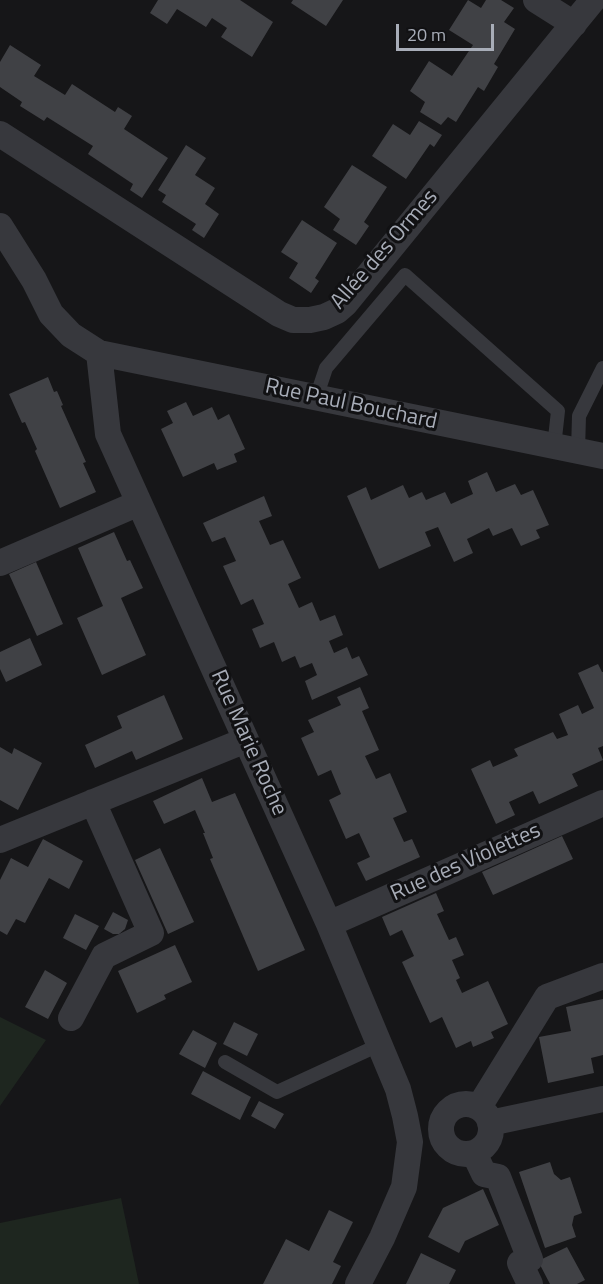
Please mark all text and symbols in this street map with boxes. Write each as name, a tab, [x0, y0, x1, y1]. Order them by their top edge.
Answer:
scale bar	[399, 12, 496, 50]
text: 20 m	[407, 21, 446, 48]
street label: Allée des Ormes	[326, 185, 444, 315]
street label: Rue Paul Bouchard	[263, 374, 439, 436]
street label: Rue Marie Roche	[204, 666, 292, 820]
street label: Rue des Violettes	[387, 818, 545, 908]

